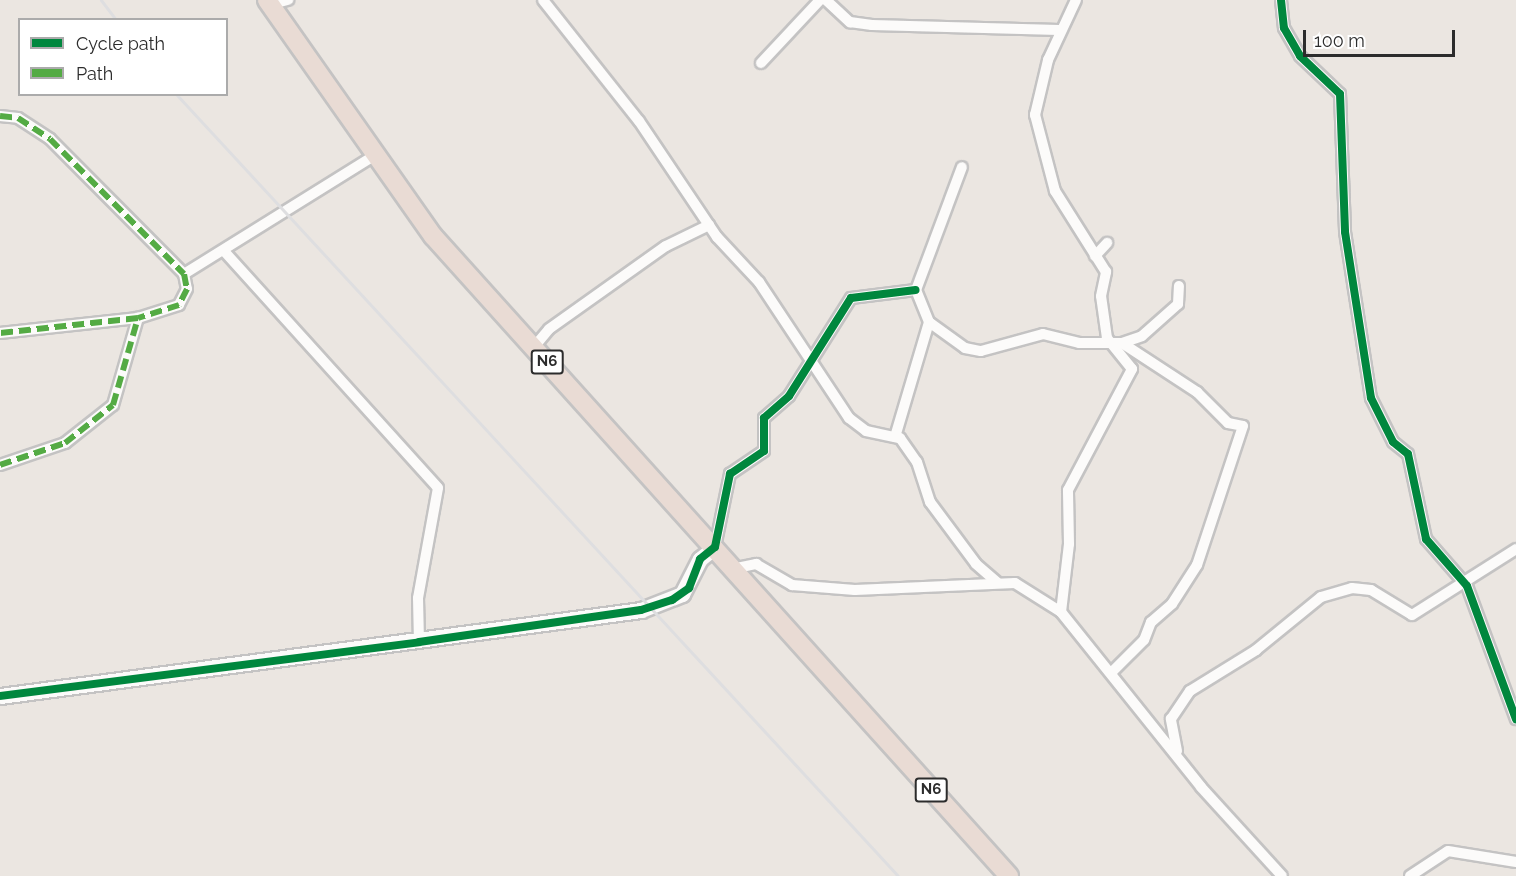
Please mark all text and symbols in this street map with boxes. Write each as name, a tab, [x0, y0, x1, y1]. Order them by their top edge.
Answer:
legend	[18, 18, 228, 96]
scale bar	[1306, 18, 1458, 56]
text: 100 m	[1314, 30, 1365, 51]
text: Cycle path	[76, 33, 165, 54]
text: Path	[76, 63, 113, 84]
road number: N6	[530, 350, 564, 374]
road number: N6	[914, 778, 948, 802]

